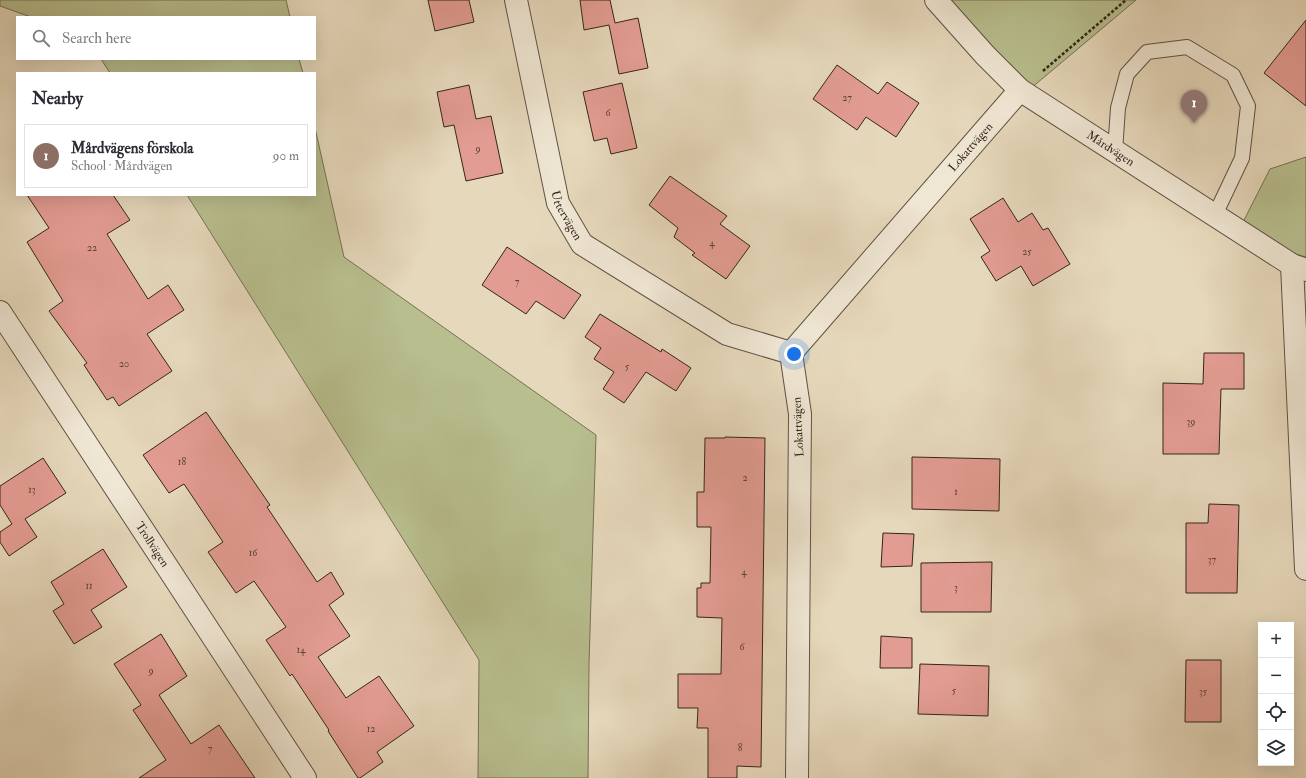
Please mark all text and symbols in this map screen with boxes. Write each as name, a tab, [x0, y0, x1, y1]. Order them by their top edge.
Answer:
search box	[16, 16, 316, 60]
icon: search	[30, 27, 52, 49]
text: Search here	[62, 29, 131, 48]
text: Nearby	[32, 88, 83, 109]
pin: 1	[1181, 90, 1207, 123]
house number: 27	[842, 92, 852, 104]
house number: 6	[605, 107, 611, 119]
street label: Lokattvägen	[945, 120, 996, 175]
street label: Mårdvägen	[1084, 128, 1137, 170]
text: Mårdvägens förskola	[71, 139, 194, 158]
house number: 9	[474, 143, 481, 155]
text: 1	[44, 148, 48, 164]
text: 90 m	[273, 148, 299, 164]
text: School · Mårdvägen	[71, 158, 173, 174]
street label: Uttervägen	[548, 189, 585, 243]
house number: 4	[709, 237, 715, 249]
house number: 22	[87, 242, 97, 254]
house number: 25	[1022, 246, 1032, 258]
house number: 7	[515, 276, 520, 288]
your location	[784, 344, 804, 364]
house number: 20	[119, 358, 129, 370]
house number: 5	[625, 361, 630, 373]
street label: Lokattvägen	[789, 397, 808, 457]
house number: 39	[1187, 416, 1195, 428]
house number: 18	[178, 456, 186, 468]
house number: 2	[742, 472, 748, 484]
house number: 13	[28, 484, 36, 496]
house number: 1	[954, 486, 958, 498]
street label: Trollvägen	[132, 519, 172, 570]
house number: 16	[249, 547, 258, 559]
house number: 37	[1208, 554, 1217, 566]
house number: 4	[741, 566, 747, 578]
house number: 11	[85, 580, 93, 592]
house number: 3	[954, 582, 958, 594]
map controls	[1258, 622, 1294, 766]
button: +	[1258, 622, 1294, 658]
house number: 6	[739, 641, 745, 653]
house number: 14	[297, 644, 306, 656]
button: −	[1258, 658, 1294, 694]
house number: 9	[147, 665, 154, 677]
house number: 5	[952, 685, 957, 697]
house number: 35	[1199, 686, 1208, 698]
button: locate	[1258, 694, 1294, 730]
house number: 12	[367, 723, 375, 735]
button: layers	[1258, 730, 1294, 766]
house number: 8	[738, 742, 743, 754]
house number: 7	[208, 743, 213, 755]

